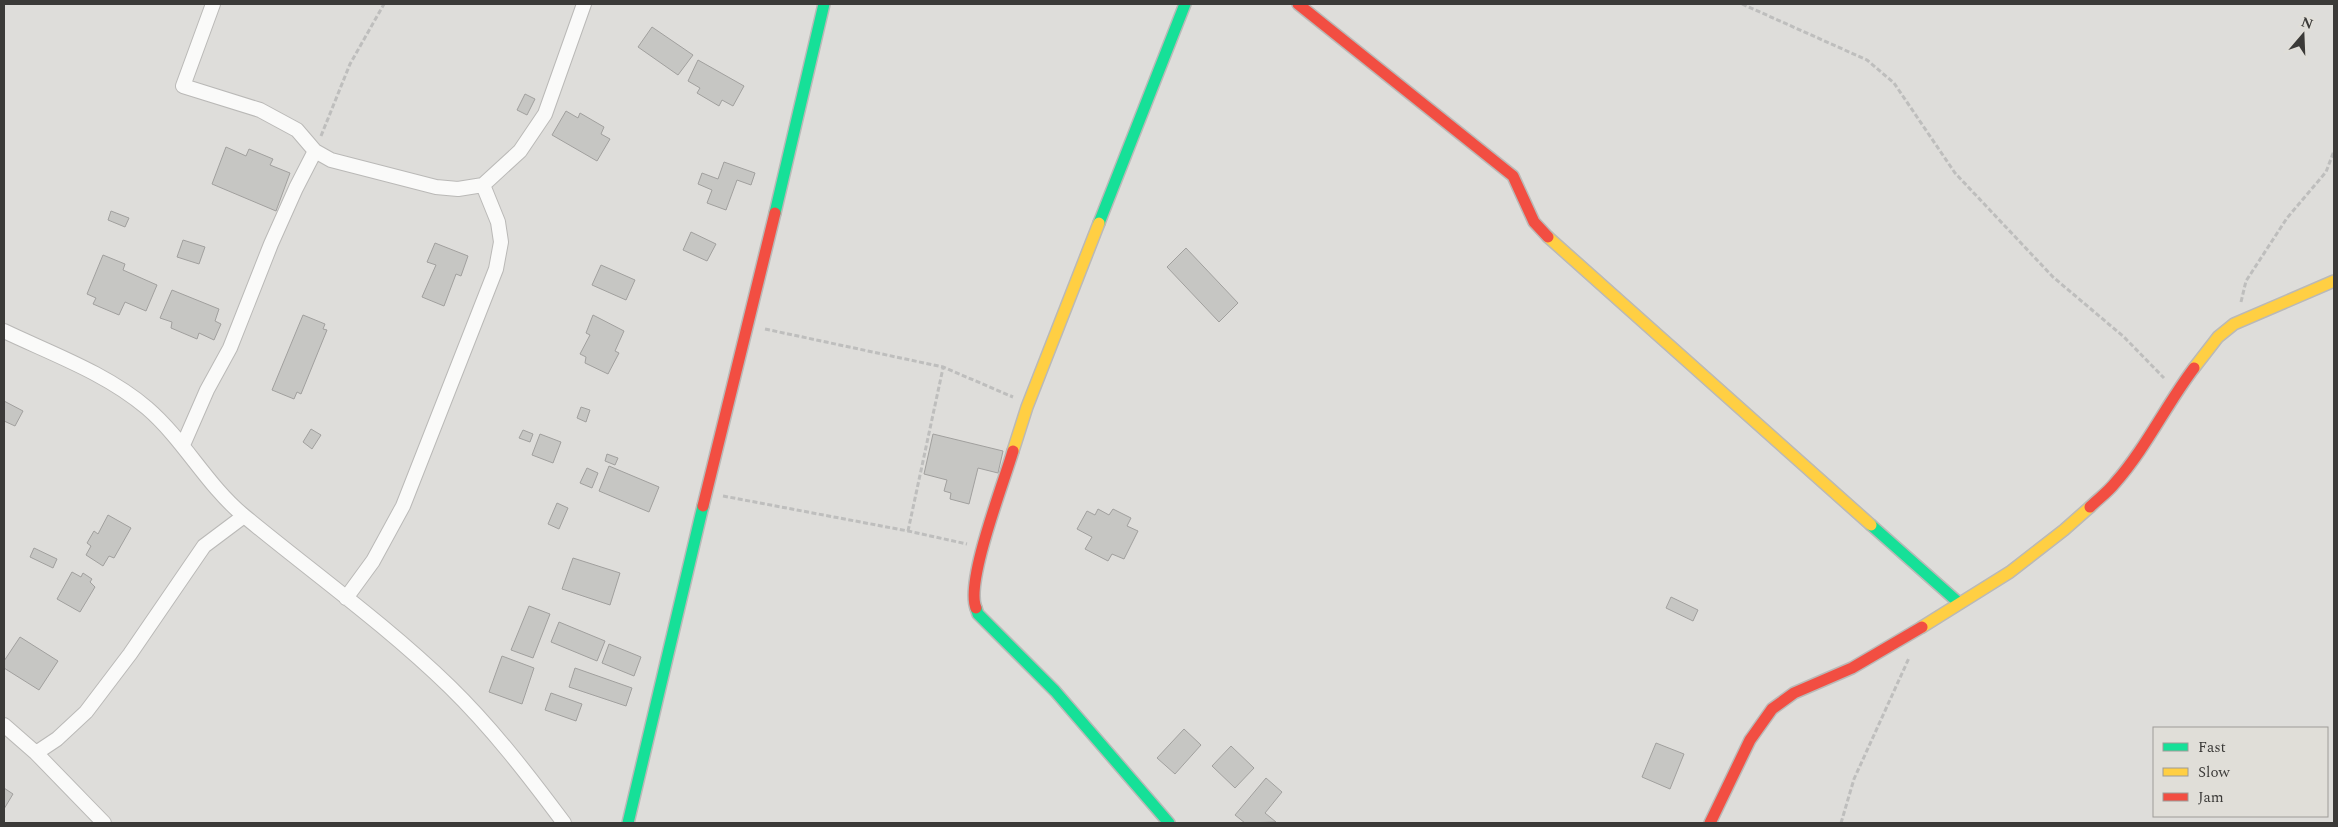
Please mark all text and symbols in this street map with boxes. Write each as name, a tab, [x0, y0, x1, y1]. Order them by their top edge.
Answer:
north arrow	[2278, 10, 2328, 60]
text: N	[2298, 11, 2316, 35]
legend	[2153, 727, 2328, 817]
text: Fast	[2198, 736, 2226, 759]
text: Slow	[2198, 761, 2230, 784]
text: Jam	[2198, 786, 2224, 809]

